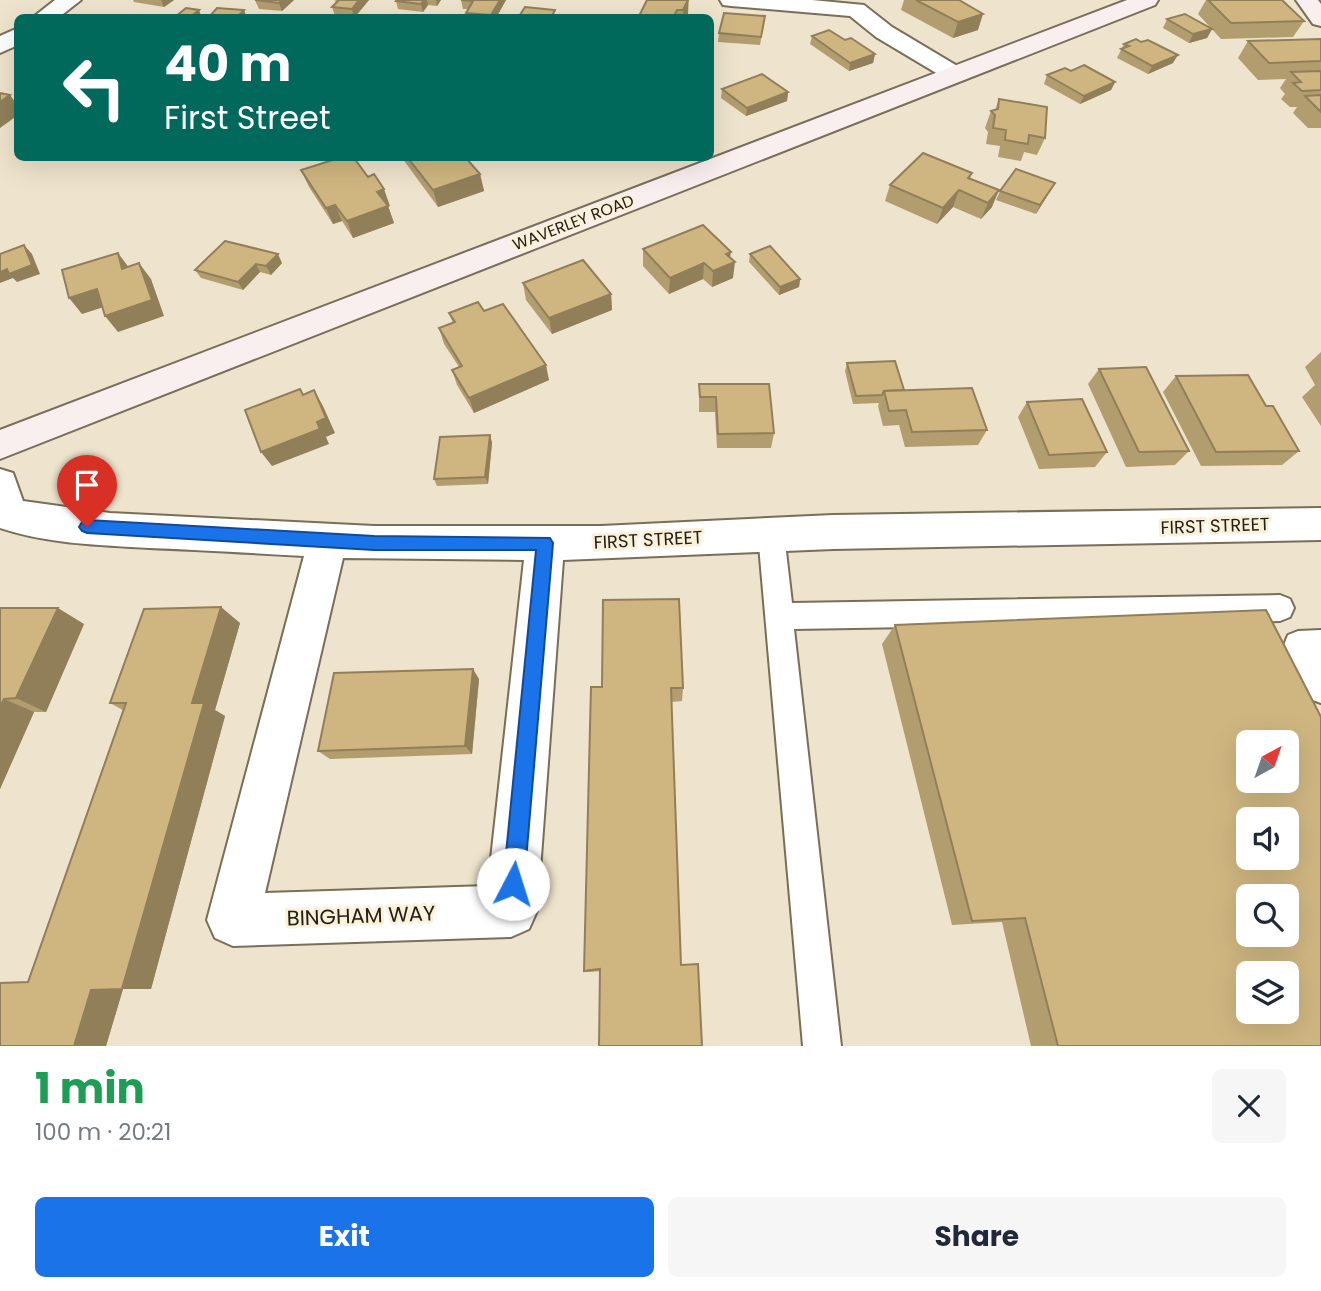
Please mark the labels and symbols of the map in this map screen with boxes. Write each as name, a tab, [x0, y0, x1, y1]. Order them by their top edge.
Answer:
street label: WAVERLEY ROAD	[509, 189, 637, 256]
pin	[57, 455, 117, 527]
street label: FIRST STREET	[1160, 511, 1270, 540]
street label: FIRST STREET	[593, 524, 703, 555]
north arrow	[1236, 730, 1298, 793]
position arrow	[476, 847, 550, 921]
street label: BINGHAM WAY	[286, 898, 436, 933]

